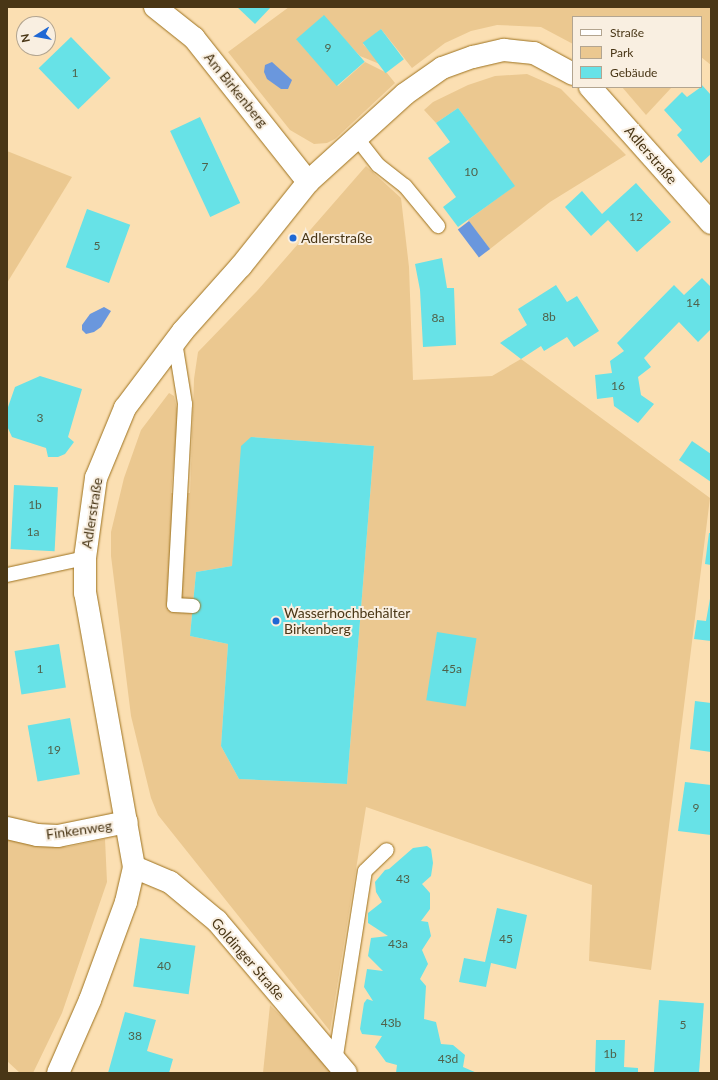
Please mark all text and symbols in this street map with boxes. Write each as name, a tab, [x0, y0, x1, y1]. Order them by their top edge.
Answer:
north arrow	[16, 16, 56, 56]
legend	[572, 16, 702, 88]
text: Straße	[610, 25, 644, 40]
text: N	[18, 33, 32, 44]
house number: 9	[325, 41, 331, 55]
text: Park	[610, 45, 633, 60]
street label: Am Birkenberg	[201, 49, 271, 131]
text: Gebäude	[610, 65, 657, 80]
house number: 1	[72, 66, 78, 80]
street label: Adlerstraße	[621, 123, 681, 187]
house number: 7	[202, 160, 208, 174]
house number: 10	[464, 165, 478, 179]
house number: 12	[629, 210, 643, 224]
place label: Adlerstraße	[301, 230, 372, 246]
marker: Adlerstraße	[288, 233, 298, 243]
house number: 5	[94, 239, 100, 253]
house number: 14	[686, 296, 700, 310]
house number: 8b	[542, 310, 556, 324]
house number: 8a	[432, 311, 444, 325]
house number: 16	[611, 379, 625, 393]
house number: 3	[37, 411, 43, 425]
street label: Adlerstraße	[78, 476, 106, 550]
house number: 1b	[28, 498, 42, 512]
house number: 1a	[27, 525, 39, 539]
place label: Wasserhochbehälter Birkenberg	[284, 605, 410, 638]
marker: Wasserhochbehälter Birkenberg	[271, 616, 281, 626]
house number: 1	[37, 662, 43, 676]
house number: 45a	[442, 662, 462, 676]
house number: 19	[47, 743, 61, 757]
house number: 9	[693, 801, 699, 815]
street label: Finkenweg	[45, 817, 113, 843]
house number: 43	[396, 872, 410, 886]
street label: Goldinger Straße	[208, 914, 288, 1004]
house number: 45	[499, 932, 513, 946]
house number: 43a	[388, 937, 408, 951]
house number: 40	[157, 959, 171, 973]
house number: 43b	[381, 1016, 401, 1030]
house number: 5	[680, 1018, 686, 1032]
house number: 38	[128, 1029, 142, 1043]
house number: 1b	[603, 1047, 617, 1061]
house number: 43d	[438, 1052, 458, 1066]

